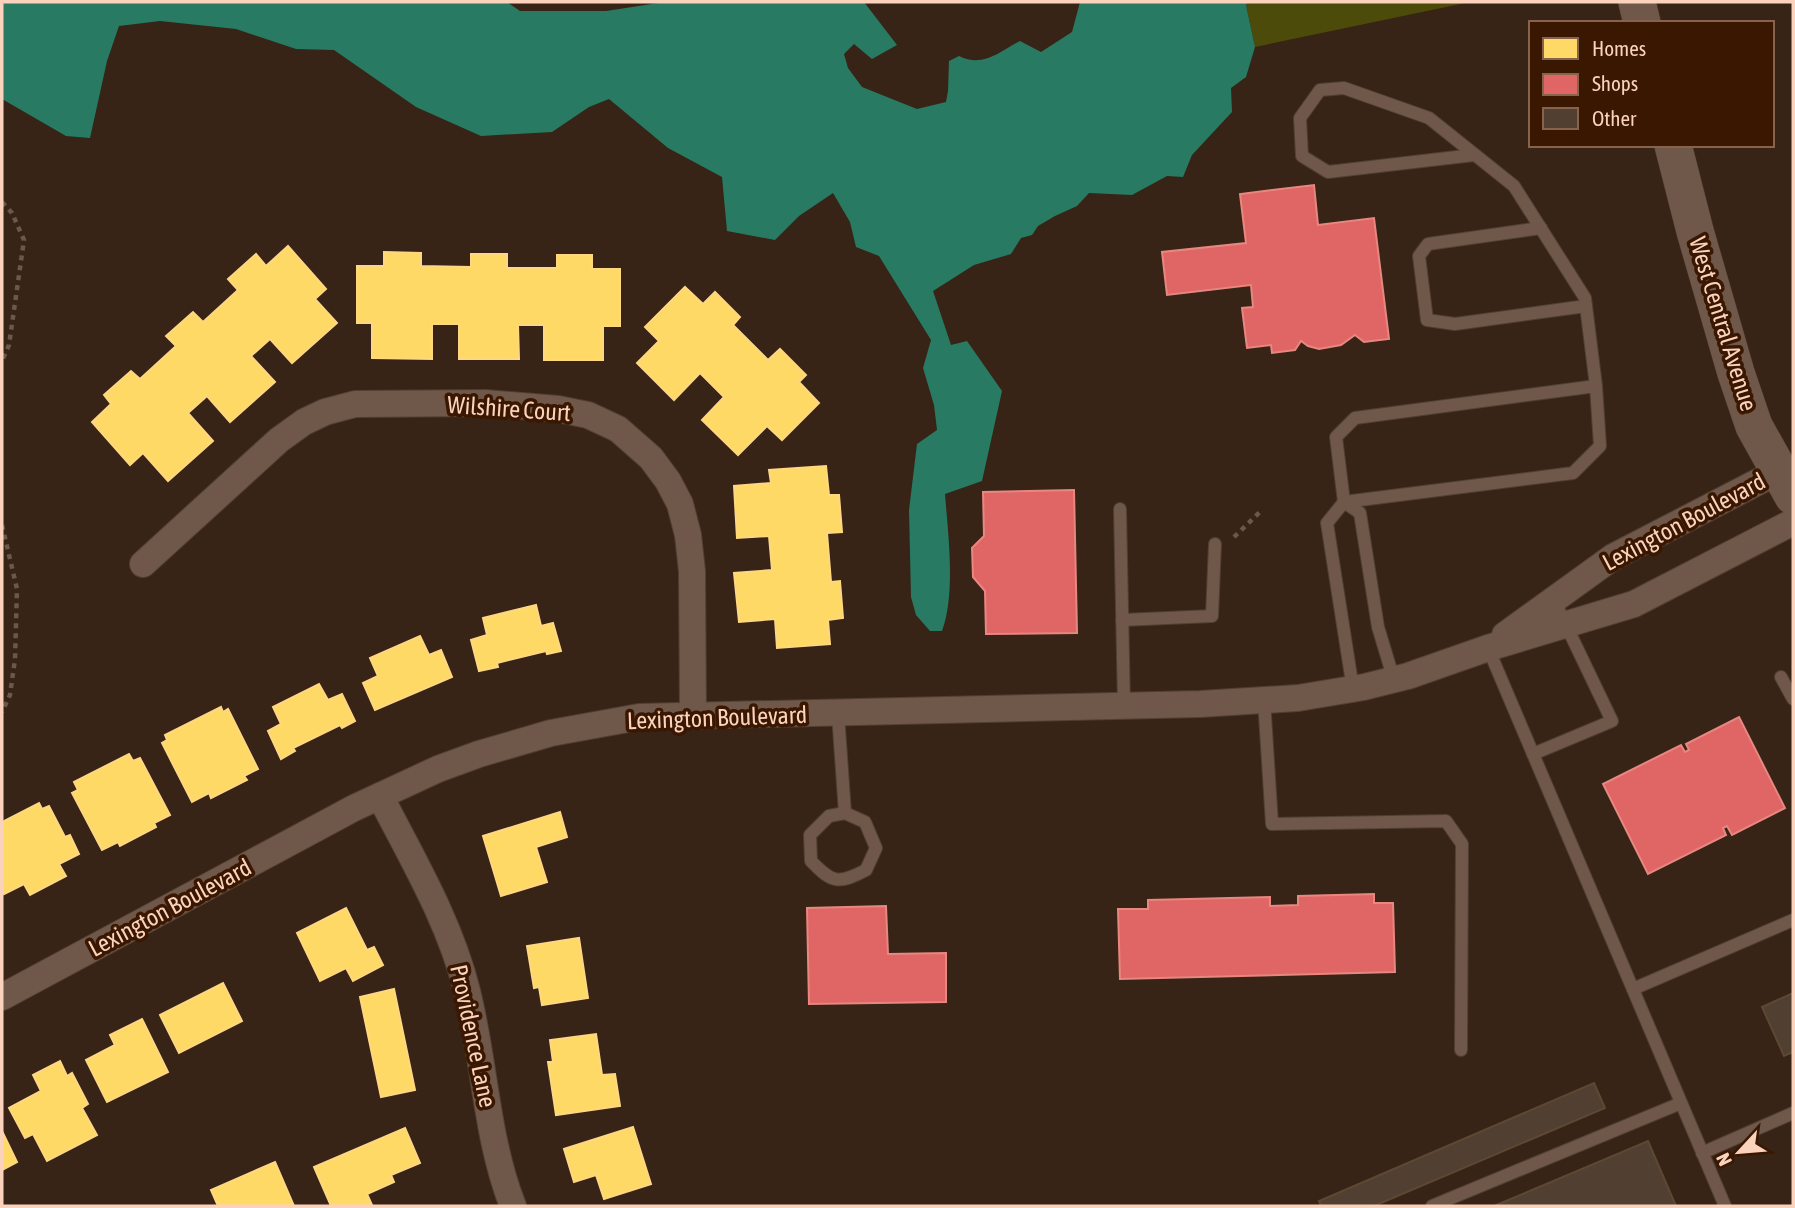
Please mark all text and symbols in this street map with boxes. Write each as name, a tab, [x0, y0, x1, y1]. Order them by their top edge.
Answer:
legend	[1529, 21, 1774, 147]
text: Homes	[1592, 36, 1646, 60]
text: Shops	[1592, 71, 1638, 95]
text: Other	[1592, 106, 1637, 130]
street label: West Central Avenue	[1684, 234, 1763, 414]
street label: Wilshire Court	[446, 391, 572, 426]
street label: Lexington Boulevard	[1598, 467, 1770, 576]
street label: Lexington Boulevard	[626, 701, 808, 734]
street label: Lexington Boulevard	[84, 853, 256, 962]
street label: Providence Lane	[445, 962, 502, 1110]
north arrow	[1704, 1117, 1774, 1187]
text: N	[1711, 1150, 1736, 1169]

